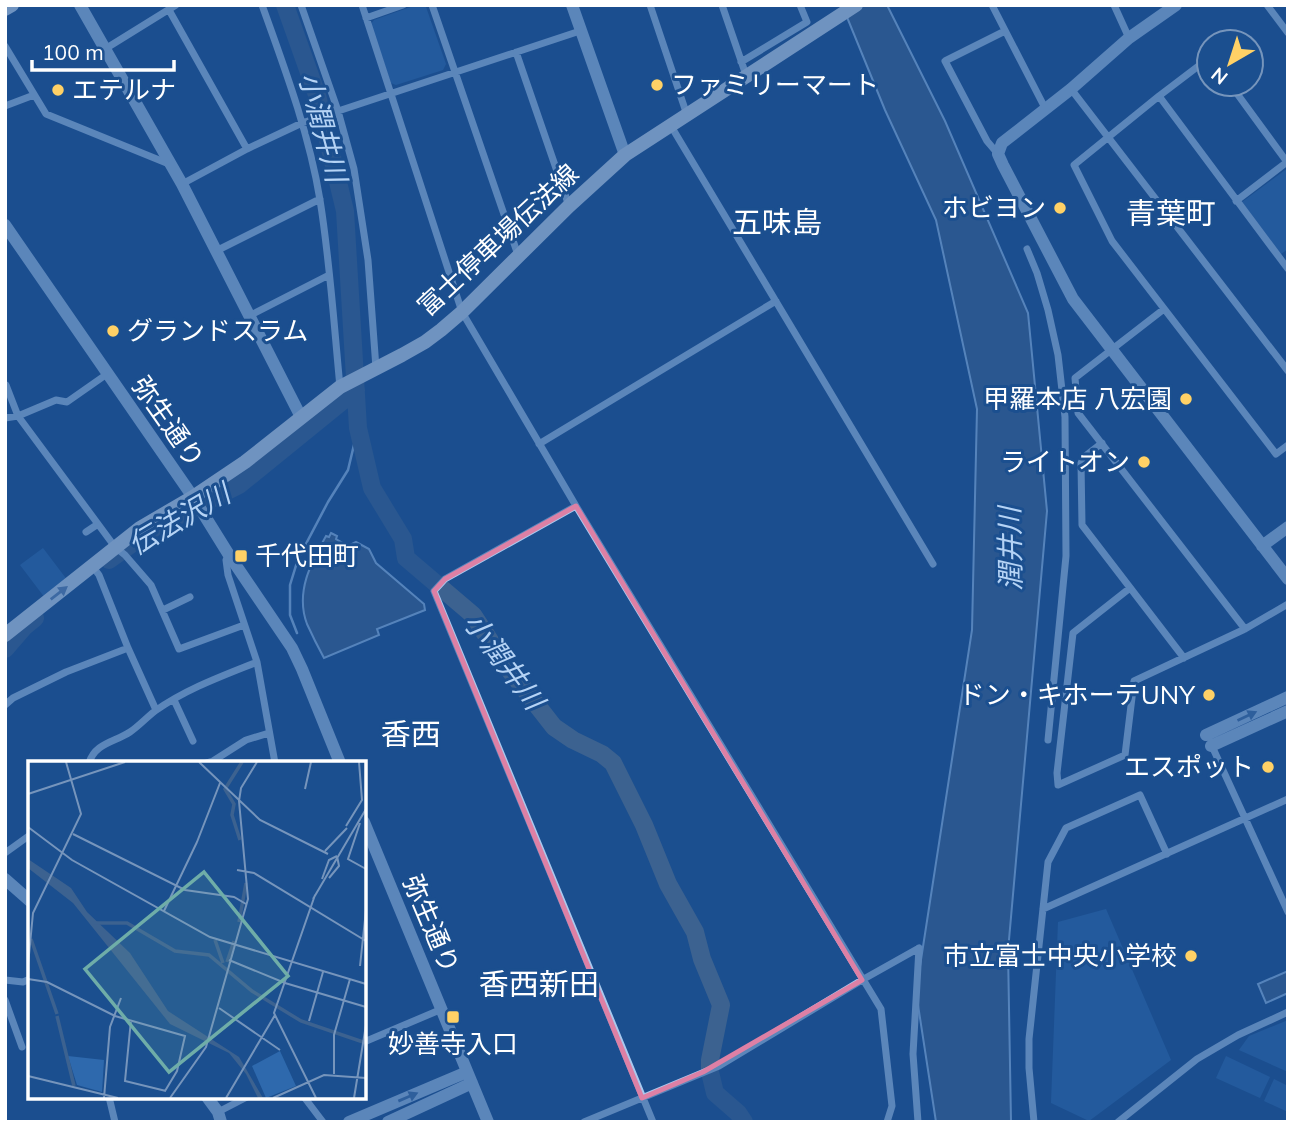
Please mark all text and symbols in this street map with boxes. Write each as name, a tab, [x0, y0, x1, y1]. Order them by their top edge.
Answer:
scale bar	[32, 28, 173, 72]
north arrow	[1195, 28, 1265, 98]
text: 100 m	[42, 39, 104, 65]
text: N	[1206, 62, 1232, 90]
water label: 小潤井川	[292, 68, 356, 188]
place label: ファミリーマート	[671, 68, 879, 101]
place label: エテルナ	[72, 73, 176, 106]
marker: ファミリーマート	[649, 77, 665, 93]
marker: エテルナ	[50, 82, 66, 98]
street label: 富士停車場伝法線	[410, 157, 585, 323]
place label: ホビヨン	[942, 191, 1046, 224]
district label: 青葉町	[1126, 194, 1216, 232]
marker: ホビヨン	[1052, 200, 1068, 216]
district label: 五味島	[732, 203, 822, 241]
place label: グランドスラム	[127, 314, 308, 347]
marker: グランドスラム	[105, 323, 121, 339]
street label: 弥生通り	[125, 370, 212, 474]
place label: 甲羅本店 八宏園	[983, 382, 1172, 415]
marker: 甲羅本店 八宏園	[1178, 391, 1194, 407]
place label: ライトオン	[1000, 445, 1130, 478]
marker: ライトオン	[1136, 454, 1152, 470]
water label: 伝法沢川	[121, 474, 239, 562]
water label: 潤井川	[991, 504, 1028, 591]
place label: 千代田町	[255, 539, 359, 572]
marker: 千代田町	[233, 548, 249, 564]
one-way arrow	[50, 585, 68, 600]
water label: 小潤井川	[457, 605, 554, 718]
place label: ドン・キホーテUNY	[959, 678, 1196, 711]
marker: ドン・キホーテUNY	[1201, 687, 1217, 703]
one-way arrow	[1237, 710, 1257, 722]
district label: 香西	[381, 715, 441, 753]
place label: エスポット	[1124, 750, 1254, 783]
marker: エスポット	[1260, 759, 1276, 775]
inset map	[28, 761, 366, 1099]
street label: 弥生通り	[396, 869, 467, 978]
place label: 市立富士中央小学校	[943, 939, 1177, 972]
marker: 市立富士中央小学校	[1183, 948, 1199, 964]
district label: 香西新田	[479, 965, 599, 1003]
marker: 妙善寺入口	[445, 1009, 461, 1025]
place label: 妙善寺入口	[388, 1027, 518, 1060]
one-way arrow	[398, 1091, 419, 1102]

